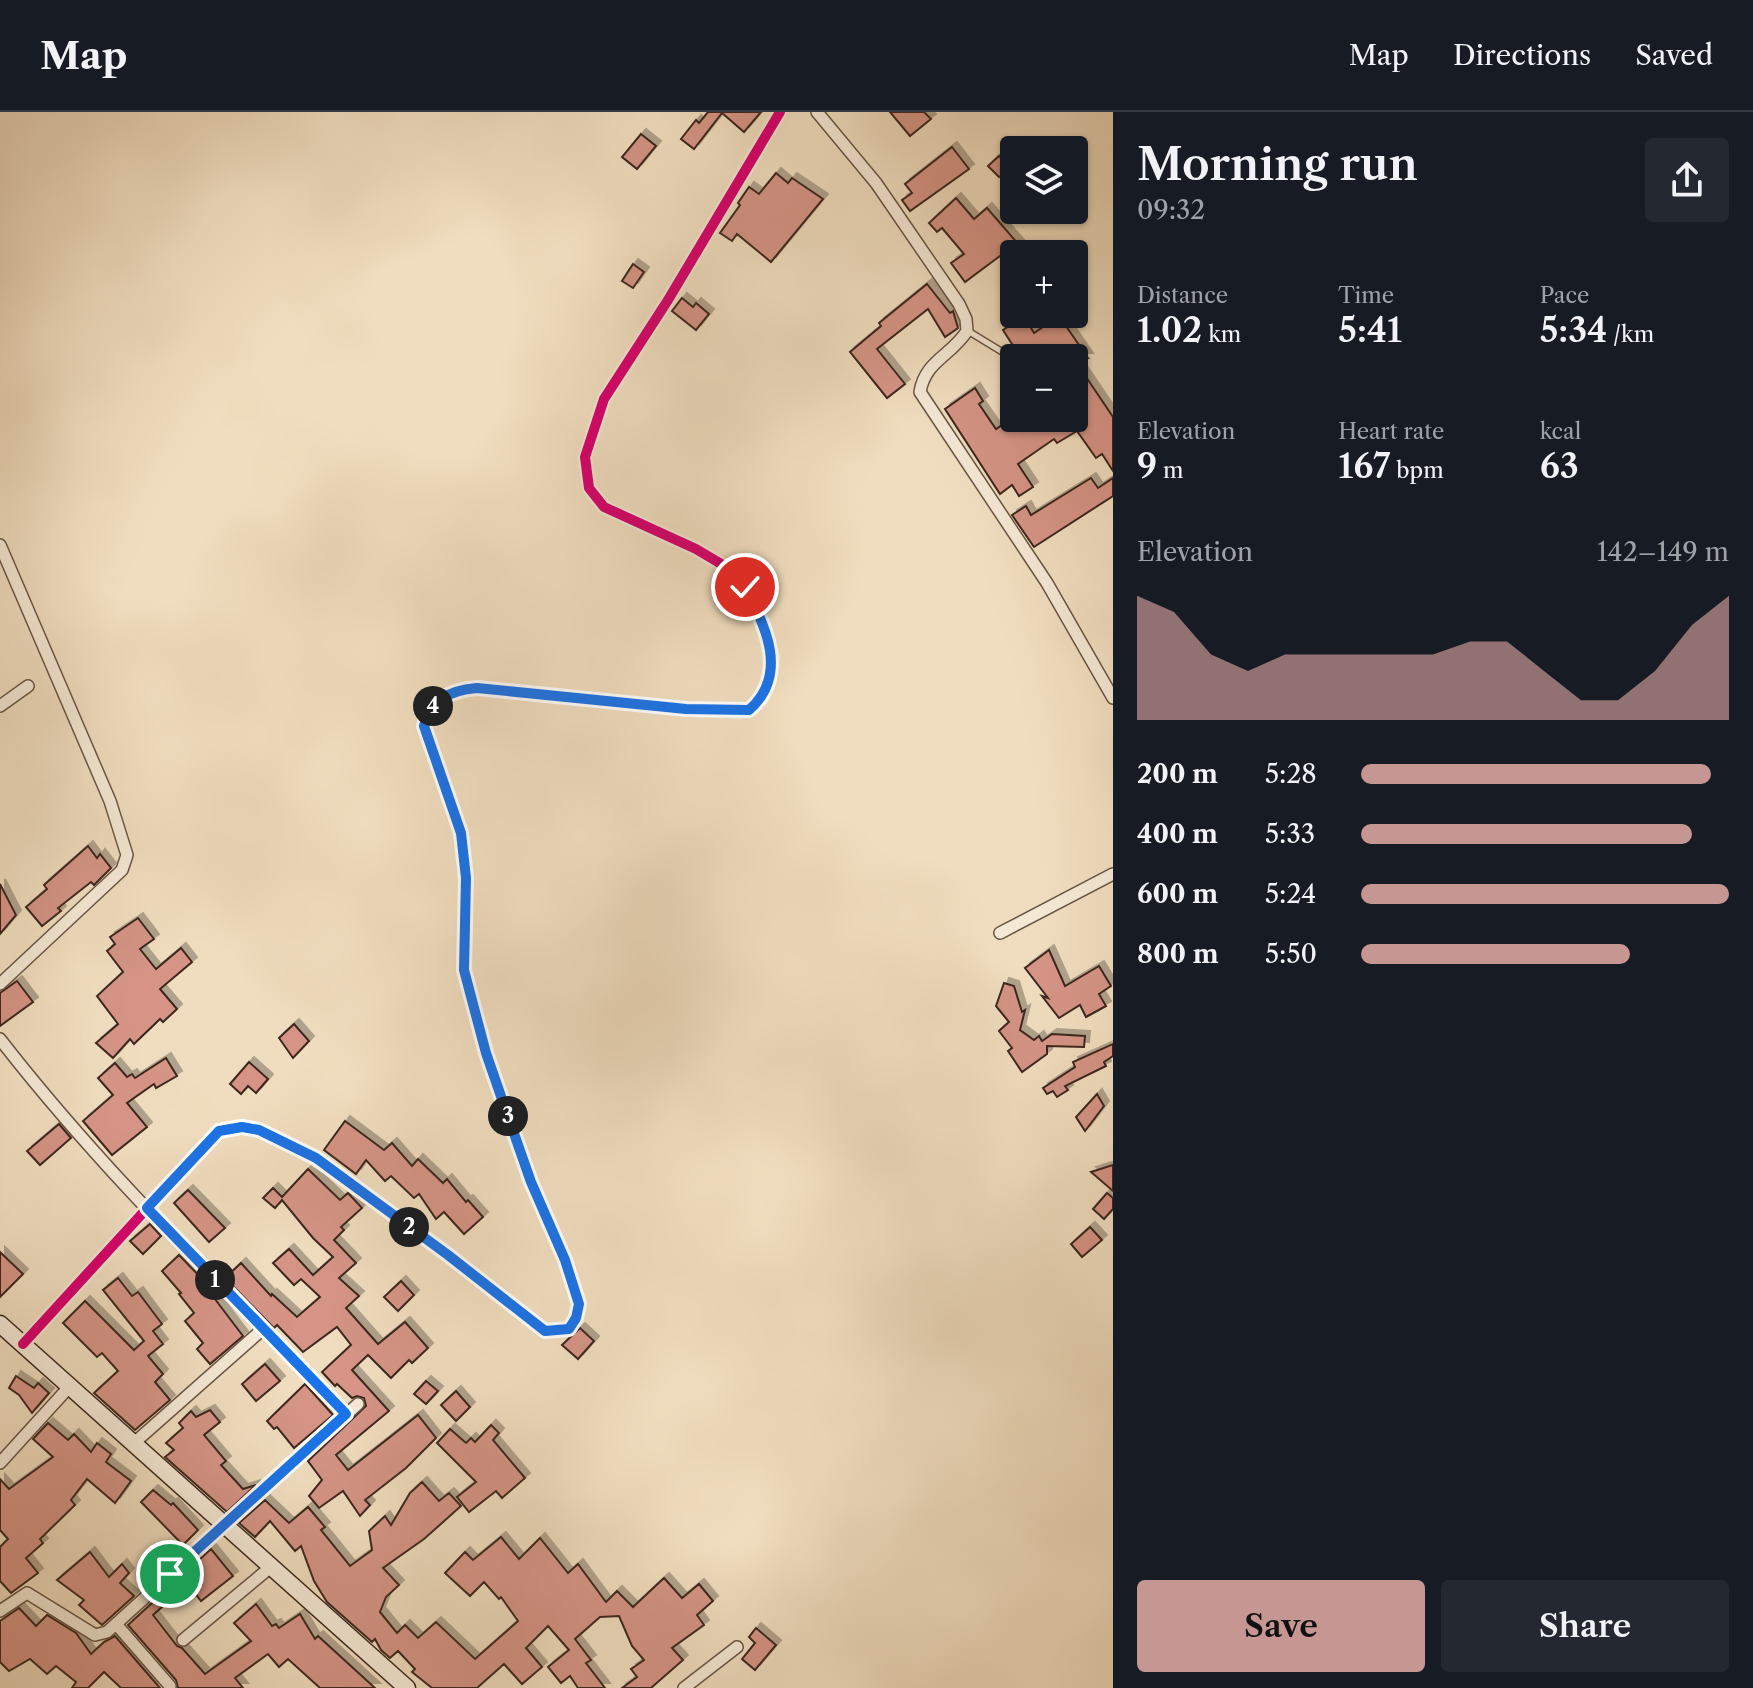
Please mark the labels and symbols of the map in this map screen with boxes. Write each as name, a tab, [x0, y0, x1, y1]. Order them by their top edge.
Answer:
pin	[711, 553, 779, 621]
pin: 4	[413, 686, 453, 726]
pin: 3	[488, 1096, 528, 1136]
pin: 2	[389, 1207, 429, 1247]
pin: 1	[195, 1260, 235, 1300]
pin	[136, 1540, 204, 1608]

